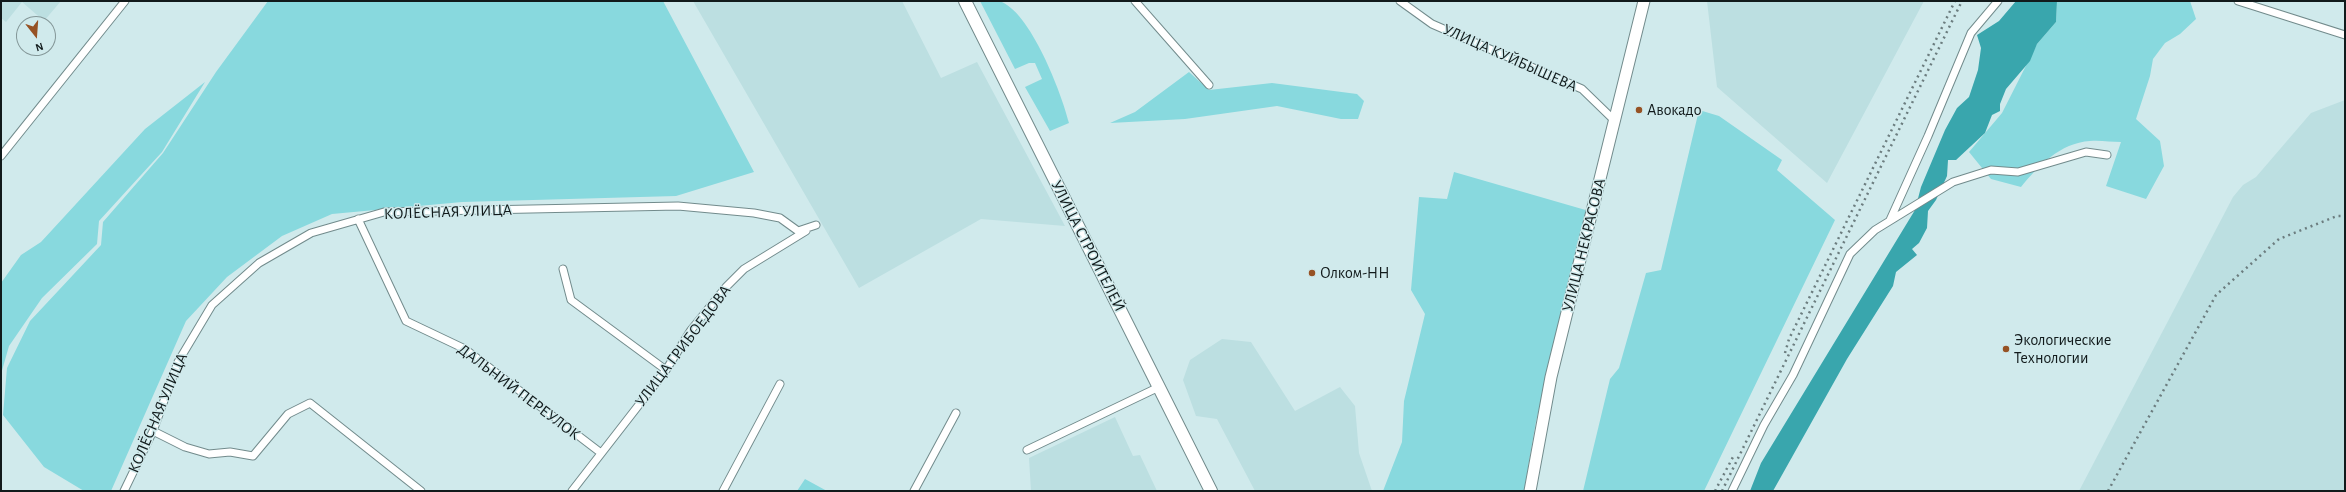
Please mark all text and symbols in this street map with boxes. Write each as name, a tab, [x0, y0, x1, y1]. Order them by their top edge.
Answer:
north arrow	[16, 16, 56, 56]
street label: УЛИЦА КУЙБЫШЕВА	[1440, 20, 1580, 96]
text: N	[34, 41, 45, 53]
place label: Авокадо	[1647, 100, 1701, 120]
marker: Авокадо	[1634, 105, 1644, 115]
street label: УЛИЦА НЕКРАСОВА	[1558, 176, 1610, 314]
street label: УЛИЦА СТРОИТЕЛЕЙ	[1047, 177, 1129, 315]
street label: КОЛЁСНАЯ УЛИЦА	[384, 200, 512, 224]
place label: Олком-НН	[1320, 263, 1390, 283]
marker: Олком-НН	[1307, 268, 1317, 278]
street label: УЛИЦА ГРИБОЕДОВА	[631, 281, 735, 411]
place label: Экологические Технологии	[2014, 330, 2111, 368]
street label: ДАЛЬНИЙ ПЕРЕУЛОК	[454, 340, 584, 444]
marker: Экологические Технологии	[2001, 344, 2011, 354]
street label: КОЛЁСНАЯ УЛИЦА	[124, 350, 192, 476]

